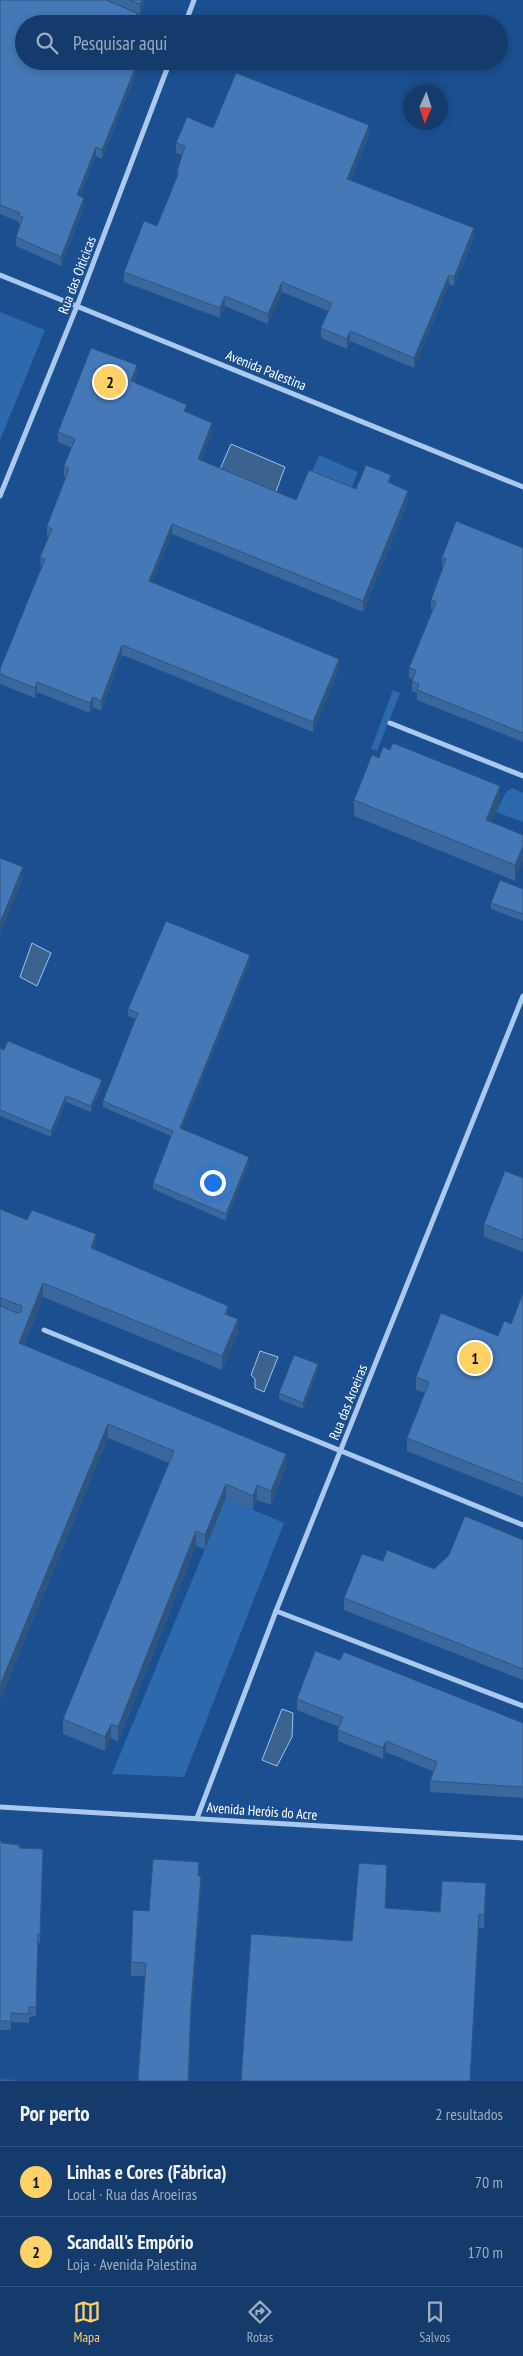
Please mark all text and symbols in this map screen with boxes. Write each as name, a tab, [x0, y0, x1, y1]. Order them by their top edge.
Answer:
search box	[15, 15, 508, 70]
icon: search	[33, 29, 61, 57]
text: Pesquisar aqui	[73, 31, 167, 55]
north arrow	[403, 85, 448, 130]
street label: Rua das Oiticicas	[54, 233, 100, 316]
street label: Avenida Palestina	[223, 346, 309, 394]
pin: 2	[94, 363, 126, 401]
your location	[200, 1170, 226, 1196]
pin: 1	[459, 1339, 491, 1377]
street label: Rua das Aroeiras	[325, 1361, 371, 1442]
street label: Avenida Heróis do Acre	[206, 1798, 318, 1824]
text: Por perto	[20, 2100, 90, 2127]
text: 2 resultados	[435, 2104, 503, 2124]
text: Linhas e Cores (Fábrica)	[67, 2160, 227, 2184]
text: 1	[32, 2172, 40, 2192]
text: 70 m	[475, 2172, 503, 2192]
text: Local · Rua das Aroeiras	[67, 2184, 197, 2204]
text: Scandall's Empório	[67, 2230, 193, 2254]
text: 2	[32, 2242, 40, 2262]
text: 170 m	[468, 2242, 503, 2262]
text: Loja · Avenida Palestina	[67, 2254, 197, 2274]
tab: Mapa	[73, 2298, 101, 2346]
tab: Rotas	[246, 2298, 274, 2346]
tab: Salvos	[419, 2298, 450, 2346]

